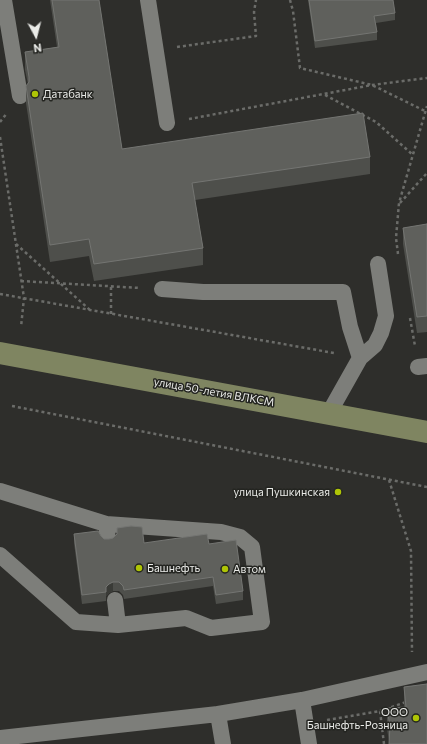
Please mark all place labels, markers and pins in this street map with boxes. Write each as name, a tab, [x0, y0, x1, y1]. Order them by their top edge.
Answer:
place label: Датабанк	[43, 87, 93, 101]
marker: Датабанк	[30, 89, 40, 99]
place label: улица Пушкинская	[233, 485, 330, 499]
marker: улица Пушкинская	[333, 487, 343, 497]
place label: Башнефть	[147, 561, 200, 575]
place label: Автом	[233, 562, 266, 576]
marker: Башнефть	[134, 563, 144, 573]
marker: Автом	[220, 564, 230, 574]
place label: ООО Башнефть-Розница	[307, 705, 408, 731]
marker: ООО Башнефть-Розница	[411, 713, 421, 723]

